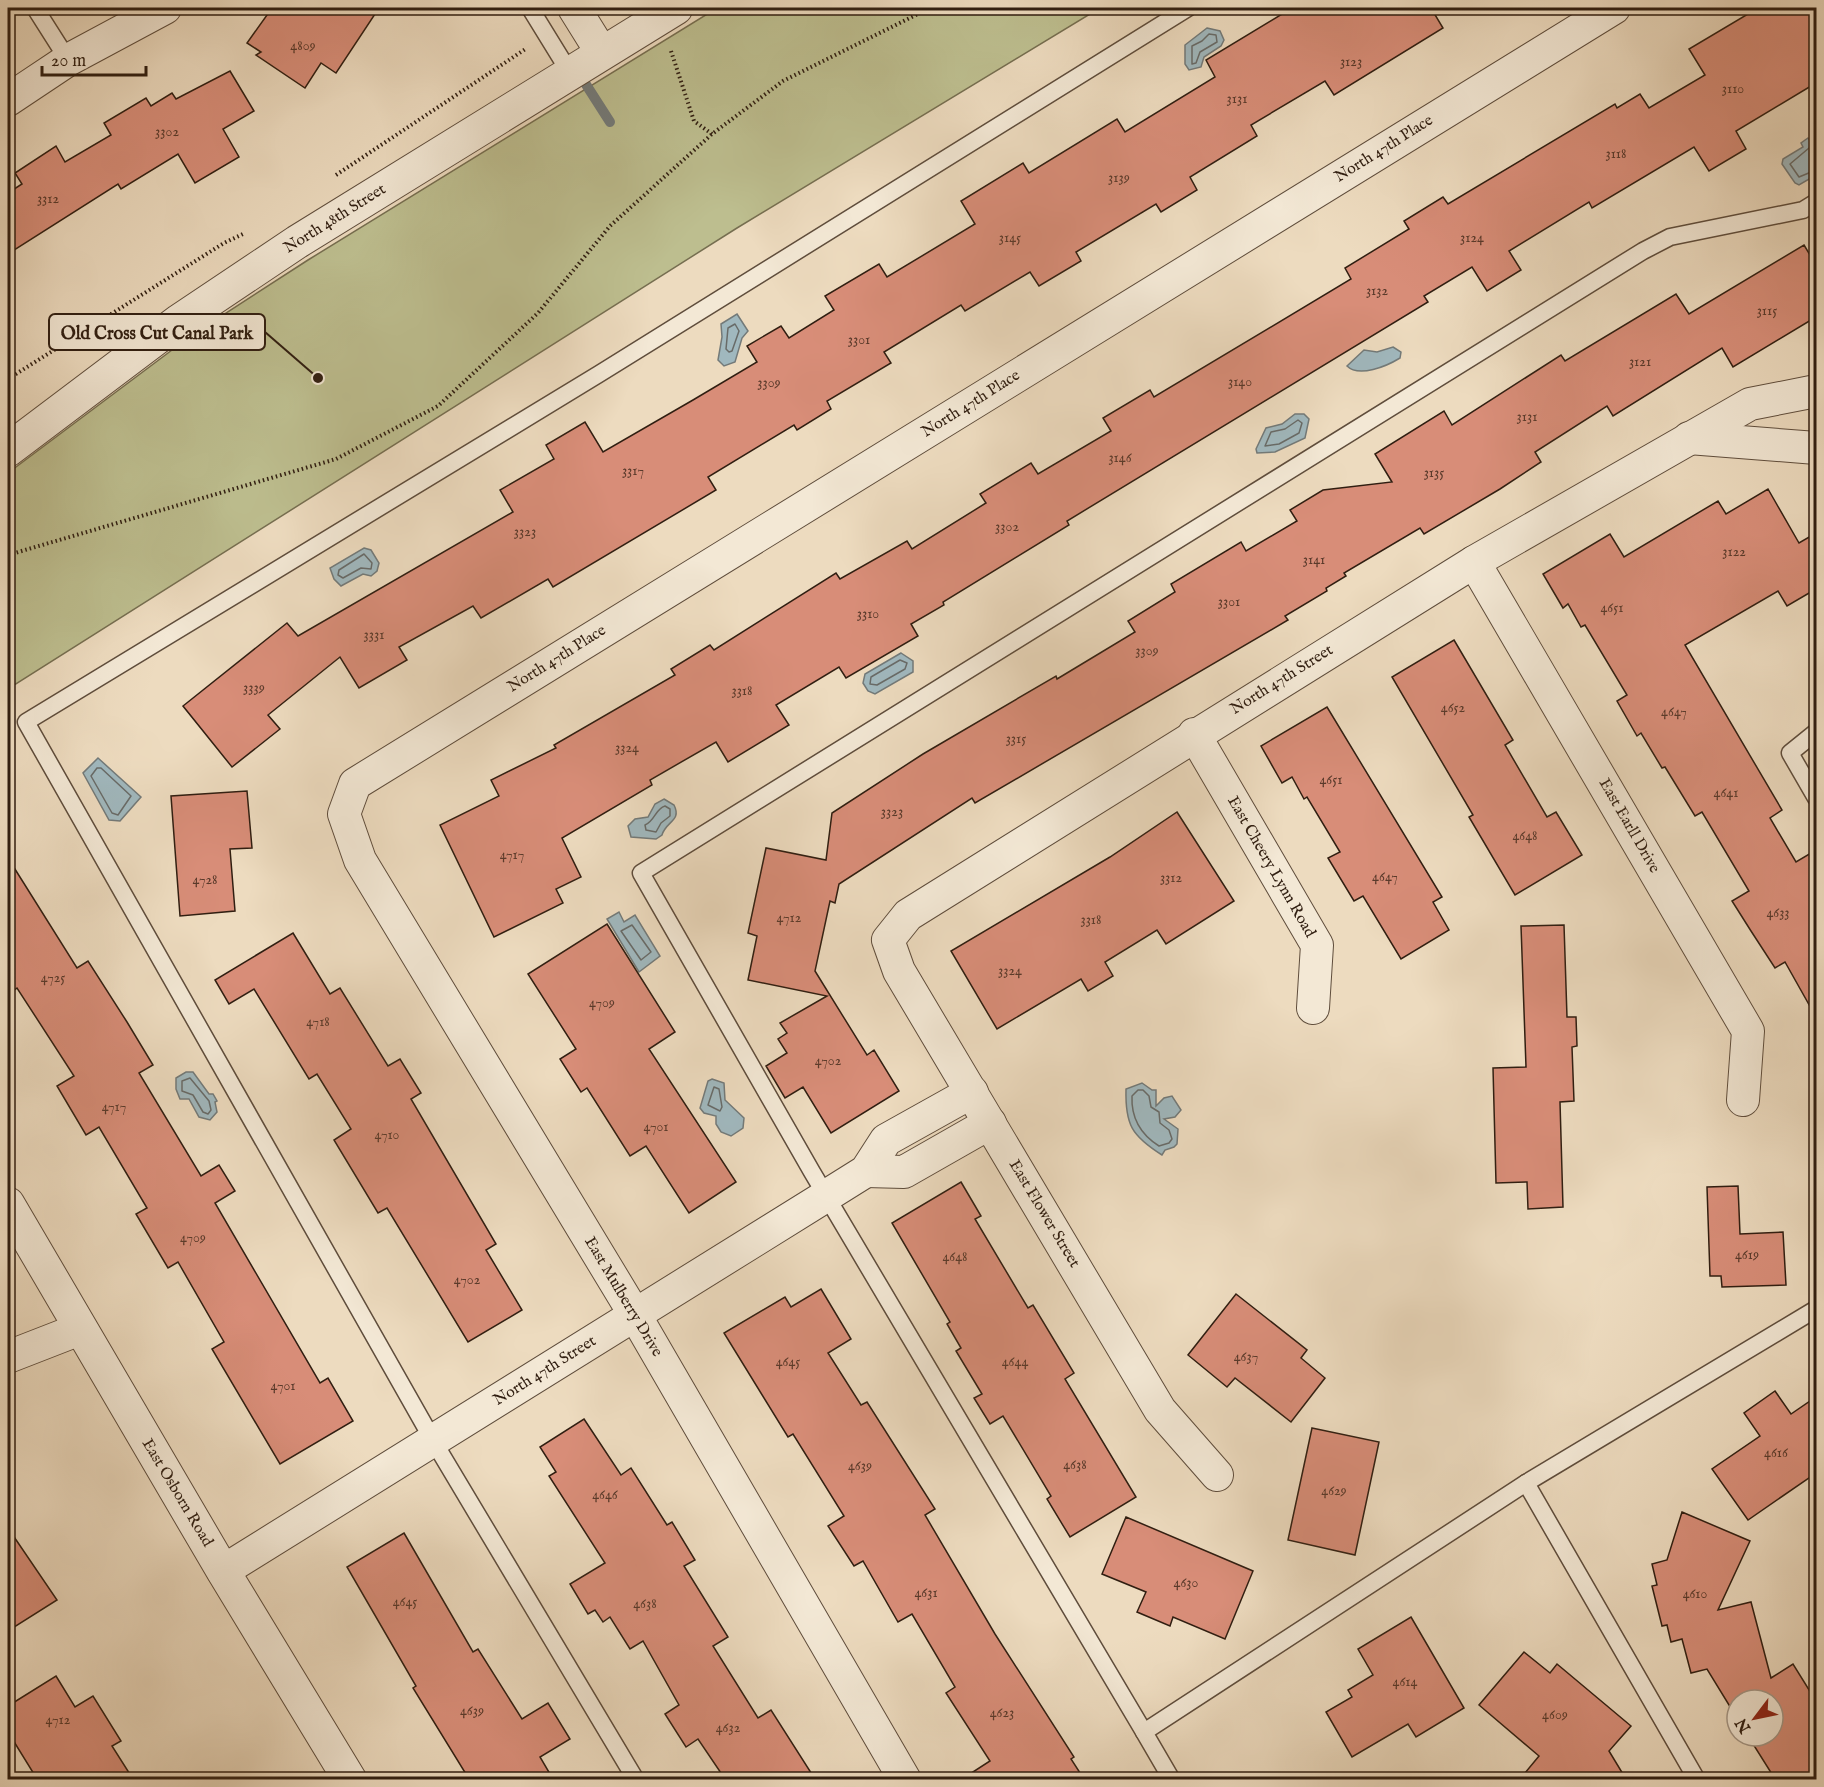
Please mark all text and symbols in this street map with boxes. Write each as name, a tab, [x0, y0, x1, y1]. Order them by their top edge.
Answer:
house number: 4809	[290, 37, 316, 55]
scale bar	[42, 39, 146, 77]
text: 20 m	[51, 50, 86, 73]
house number: 3123	[1340, 53, 1362, 71]
house number: 3110	[1722, 80, 1744, 98]
house number: 3131	[1227, 90, 1247, 108]
street label: North 47th Place	[1331, 111, 1437, 187]
house number: 3302	[155, 123, 179, 141]
house number: 3118	[1605, 145, 1627, 163]
house number: 3139	[1108, 169, 1130, 187]
street label: North 48th Street	[280, 179, 390, 258]
house number: 3312	[37, 190, 60, 208]
house number: 3145	[999, 229, 1021, 247]
house number: 3124	[1460, 229, 1484, 247]
house number: 3132	[1366, 282, 1389, 300]
house number: 3115	[1757, 302, 1777, 320]
callout: Old Cross Cut Canal Park	[49, 314, 265, 350]
text: Old Cross Cut Canal Park	[61, 323, 255, 346]
house number: 3301	[848, 331, 870, 349]
house number: 3121	[1629, 353, 1651, 371]
street label: North 47th Place	[918, 366, 1024, 442]
house number: 3140	[1228, 373, 1252, 391]
house number: 3309	[757, 374, 781, 392]
house number: 3131	[1517, 408, 1537, 426]
house number: 3146	[1108, 449, 1133, 467]
house number: 3317	[622, 462, 644, 480]
house number: 3135	[1424, 464, 1444, 482]
house number: 3302	[995, 518, 1019, 536]
house number: 3323	[514, 523, 536, 541]
house number: 3122	[1722, 543, 1746, 561]
house number: 3141	[1303, 551, 1325, 569]
house number: 3301	[1218, 593, 1240, 611]
house number: 4651	[1600, 599, 1624, 617]
house number: 3310	[857, 605, 879, 623]
street label: North 47th Place	[504, 621, 610, 697]
house number: 3331	[364, 626, 384, 644]
street label: North 47th Street	[1227, 640, 1338, 720]
house number: 3309	[1135, 642, 1159, 660]
house number: 3339	[243, 679, 265, 697]
house number: 3318	[731, 682, 753, 700]
house number: 4652	[1441, 699, 1466, 717]
house number: 4647	[1661, 703, 1687, 721]
house number: 3315	[1006, 730, 1026, 748]
house number: 3324	[615, 739, 639, 757]
house number: 4651	[1319, 771, 1343, 789]
street label: East Earll Drive	[1594, 775, 1664, 877]
house number: 4641	[1714, 784, 1738, 802]
street label: East Cheery Lynn Road	[1222, 793, 1320, 942]
house number: 3323	[881, 803, 903, 821]
house number: 4648	[1512, 827, 1538, 845]
house number: 4717	[500, 846, 524, 864]
house number: 4647	[1372, 868, 1398, 886]
house number: 3312	[1160, 869, 1183, 887]
house number: 4728	[192, 871, 218, 889]
house number: 4633	[1766, 904, 1790, 922]
house number: 4712	[777, 909, 802, 927]
house number: 3318	[1080, 911, 1102, 929]
house number: 3324	[998, 962, 1022, 980]
house number: 4725	[41, 969, 65, 987]
house number: 4709	[589, 994, 615, 1012]
house number: 4718	[306, 1013, 330, 1031]
house number: 4702	[815, 1052, 842, 1070]
house number: 4717	[102, 1098, 126, 1116]
house number: 4701	[644, 1118, 669, 1136]
house number: 4710	[374, 1126, 400, 1144]
street label: East Flower Street	[1004, 1156, 1084, 1272]
house number: 4709	[180, 1229, 206, 1247]
street label: East Mulberry Drive	[579, 1233, 667, 1361]
house number: 4619	[1735, 1246, 1759, 1264]
house number: 4648	[942, 1248, 968, 1266]
house number: 4702	[454, 1271, 481, 1289]
street label: North 47th Street	[490, 1331, 601, 1411]
house number: 4637	[1234, 1348, 1258, 1366]
house number: 4645	[776, 1353, 800, 1371]
house number: 4644	[1002, 1353, 1028, 1371]
house number: 4701	[271, 1377, 296, 1395]
street label: East Osborn Road	[137, 1435, 217, 1551]
house number: 4616	[1764, 1444, 1789, 1462]
house number: 4638	[1063, 1456, 1087, 1474]
house number: 4639	[848, 1457, 872, 1475]
house number: 4629	[1321, 1482, 1347, 1500]
house number: 4646	[592, 1486, 619, 1504]
house number: 4630	[1174, 1574, 1199, 1592]
house number: 4631	[914, 1584, 938, 1602]
house number: 4610	[1683, 1585, 1707, 1603]
house number: 4645	[393, 1593, 417, 1611]
house number: 4638	[633, 1595, 657, 1613]
house number: 4614	[1393, 1673, 1418, 1691]
north arrow	[1725, 1688, 1785, 1748]
house number: 4639	[460, 1702, 484, 1720]
house number: 4623	[990, 1704, 1014, 1722]
house number: 4609	[1542, 1706, 1568, 1724]
house number: 4712	[46, 1711, 71, 1729]
text: N	[1732, 1714, 1757, 1737]
house number: 4632	[716, 1719, 741, 1737]

